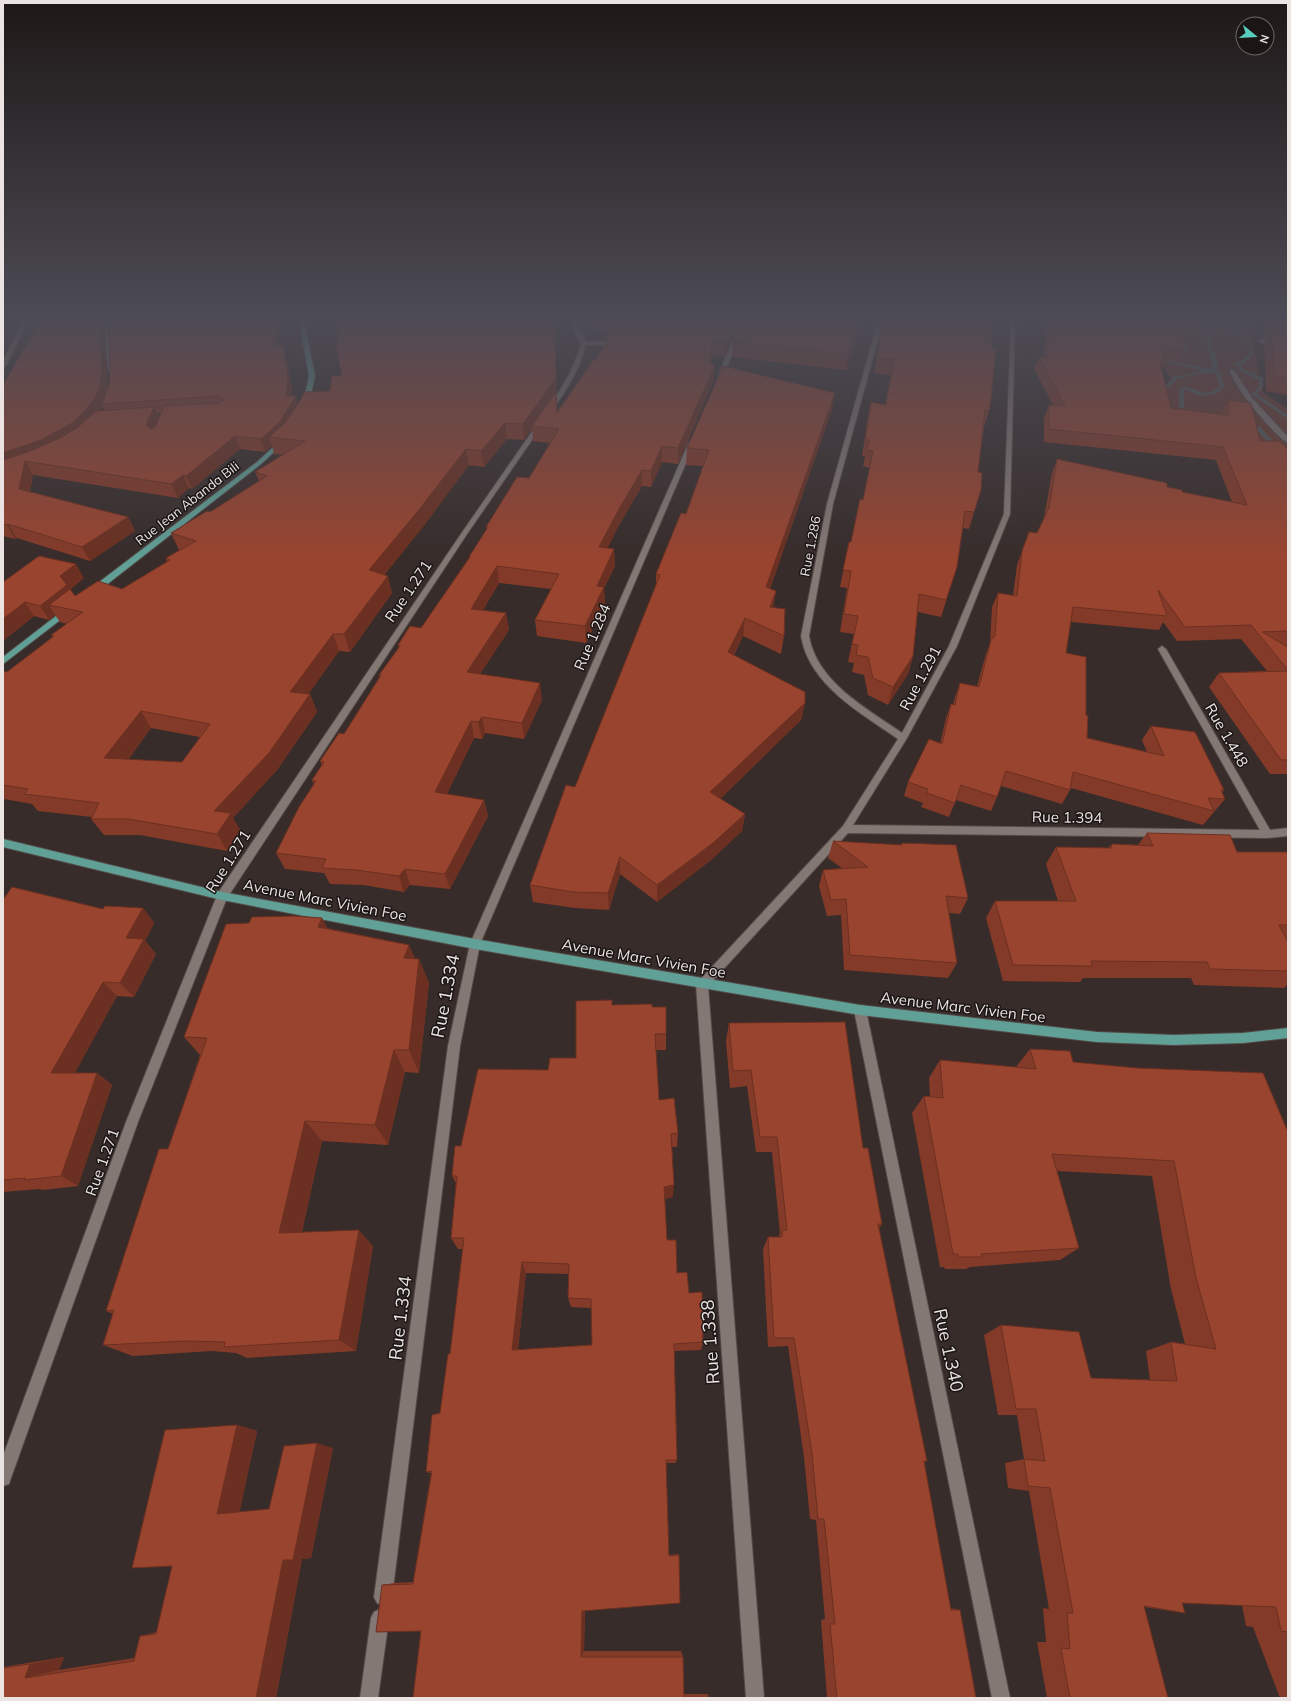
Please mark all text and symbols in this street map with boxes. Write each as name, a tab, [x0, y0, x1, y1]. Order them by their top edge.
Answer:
north arrow	[1235, 16, 1275, 56]
text: N	[1257, 33, 1272, 45]
street label: Rue Jean Abanda Bili	[132, 458, 242, 548]
street label: Rue 1.286	[796, 514, 824, 578]
street label: Rue 1.271	[380, 556, 436, 626]
street label: Rue 1.284	[569, 601, 615, 673]
street label: Rue 1.291	[895, 642, 945, 714]
street label: Rue 1.448	[1201, 700, 1253, 770]
street label: Rue 1.394	[1032, 807, 1102, 827]
street label: Rue 1.271	[201, 826, 255, 896]
street label: Avenue Marc Vivien Foe	[242, 875, 408, 925]
street label: Avenue Marc Vivien Foe	[561, 934, 727, 982]
street label: Rue 1.334	[426, 952, 464, 1040]
street label: Avenue Marc Vivien Foe	[879, 987, 1047, 1027]
street label: Rue 1.271	[81, 1126, 123, 1198]
street label: Rue 1.334	[383, 1274, 417, 1361]
street label: Rue 1.338	[696, 1299, 724, 1385]
street label: Rue 1.340	[929, 1306, 969, 1394]

